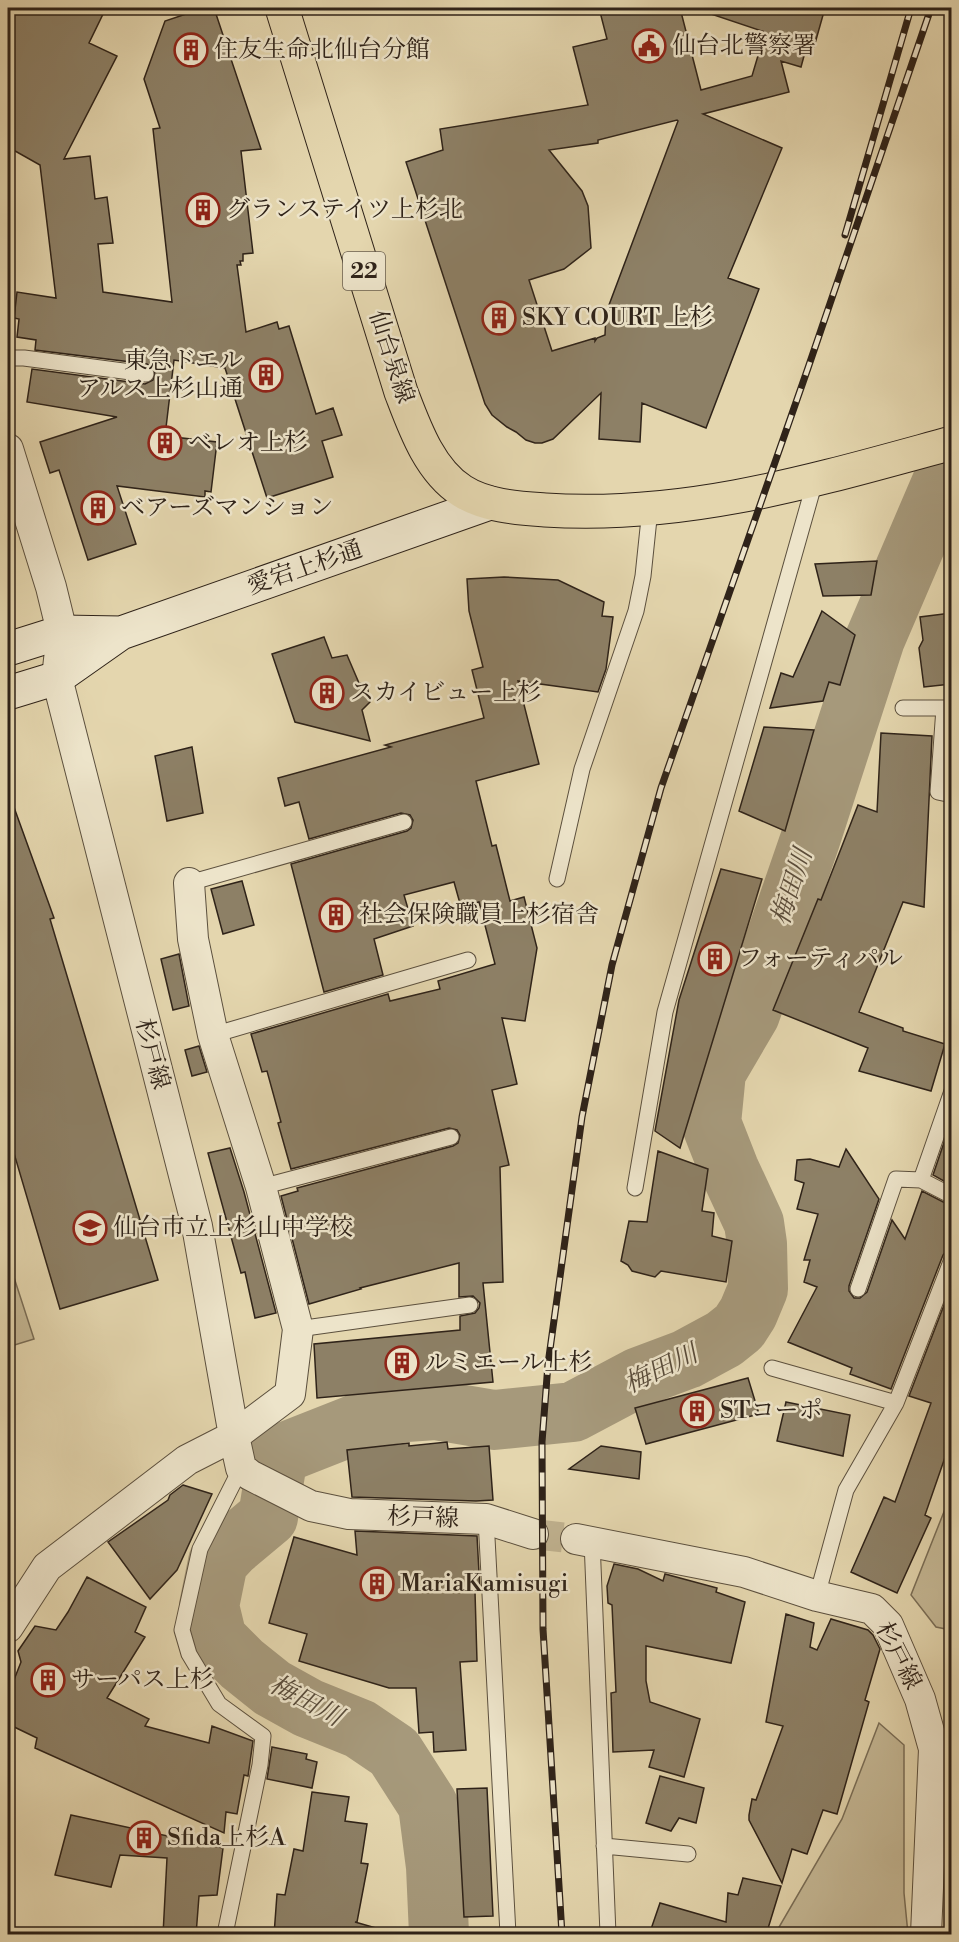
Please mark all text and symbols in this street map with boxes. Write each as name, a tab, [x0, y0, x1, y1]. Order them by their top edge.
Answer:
public building icon: 仙台北警察署	[631, 28, 667, 64]
place label: 仙台北警察署	[672, 31, 816, 61]
building icon: 住友生命北仙台分館	[173, 32, 209, 68]
place label: 住友生命北仙台分館	[214, 35, 430, 65]
building icon: グランステイツ上杉北	[185, 192, 221, 228]
place label: グランステイツ上杉北	[226, 195, 463, 225]
road number: 22	[343, 252, 385, 290]
building icon: SKY COURT 上杉	[481, 300, 517, 336]
place label: SKY COURT 上杉	[522, 303, 713, 333]
street label: 仙台泉線	[362, 307, 420, 407]
place label: 東急ドエル アルス上杉山通	[77, 346, 243, 404]
building icon: 東急ドエル アルス上杉山通	[248, 357, 284, 393]
building icon: ベレオ上杉	[147, 425, 183, 461]
place label: ベレオ上杉	[188, 428, 308, 458]
building icon: ベアーズマンション	[80, 490, 116, 526]
place label: ベアーズマンション	[121, 493, 334, 523]
street label: 愛宕上杉通	[243, 534, 367, 602]
building icon: スカイビュー上杉	[309, 675, 345, 711]
place label: スカイビュー上杉	[350, 678, 541, 708]
water label: 梅田川	[765, 842, 820, 929]
building icon: 社会保険職員上杉宿舎	[318, 897, 354, 933]
place label: 社会保険職員上杉宿舎	[359, 900, 599, 930]
building icon: フォーティパル	[697, 941, 733, 977]
place label: フォーティパル	[738, 944, 903, 974]
street label: 杉戸線	[128, 1015, 176, 1093]
school or university icon: 仙台市立上杉山中学校	[72, 1210, 108, 1246]
place label: 仙台市立上杉山中学校	[113, 1213, 353, 1243]
water label: 梅田川	[619, 1336, 706, 1400]
building icon: ルミエール上杉	[384, 1345, 420, 1381]
place label: ルミエール上杉	[425, 1348, 593, 1378]
building icon: STコーポ	[679, 1393, 715, 1429]
place label: STコーポ	[720, 1396, 822, 1426]
street label: 杉戸線	[386, 1502, 460, 1534]
building icon: MariaKamisugi	[359, 1566, 395, 1602]
place label: MariaKamisugi	[400, 1569, 568, 1599]
street label: 杉戸線	[868, 1617, 928, 1695]
building icon: サーパス上杉	[30, 1662, 66, 1698]
place label: サーパス上杉	[71, 1665, 214, 1695]
water label: 梅田川	[264, 1669, 351, 1735]
building icon: Sfida上杉A	[126, 1820, 162, 1856]
place label: Sfida上杉A	[167, 1823, 286, 1853]

